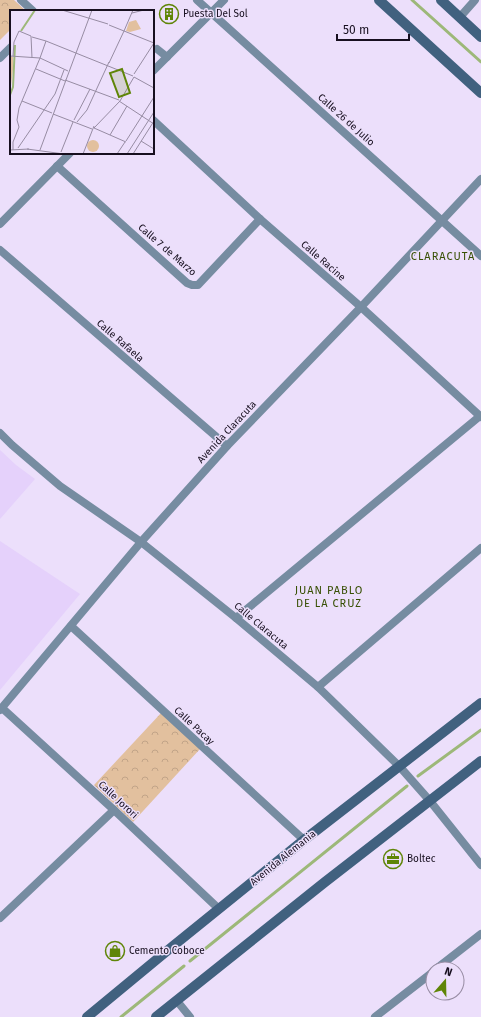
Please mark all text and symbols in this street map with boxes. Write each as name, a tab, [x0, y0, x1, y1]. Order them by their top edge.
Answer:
building icon: Puesta Del Sol	[158, 3, 180, 25]
place label: Puesta Del Sol	[183, 8, 248, 20]
inset map	[10, 10, 154, 154]
scale bar	[337, 16, 409, 42]
text: 50 m	[343, 23, 369, 37]
street label: Calle 26 de Julio	[315, 91, 377, 149]
street label: Calle 7 de Marzo	[135, 222, 199, 279]
street label: Calle Racine	[298, 238, 348, 284]
district label: CLARACUTA	[411, 250, 475, 263]
street label: Calle Rafaela	[94, 317, 146, 365]
street label: Avenida Claracuta	[195, 398, 259, 466]
district label: JUAN PABLO DE LA CRUZ	[295, 584, 363, 610]
street label: Calle Claracuta	[231, 600, 291, 652]
street label: Calle Pacay	[171, 704, 217, 748]
street label: Calle Jorori	[96, 779, 140, 821]
street label: Avenida Alemania	[248, 828, 318, 888]
office icon: Boltec	[382, 848, 404, 870]
place label: Boltec	[407, 853, 436, 865]
shop icon: Cemento Coboce	[104, 940, 126, 962]
place label: Cemento Coboce	[129, 945, 205, 957]
north arrow	[425, 961, 465, 1001]
text: N	[443, 965, 454, 979]

